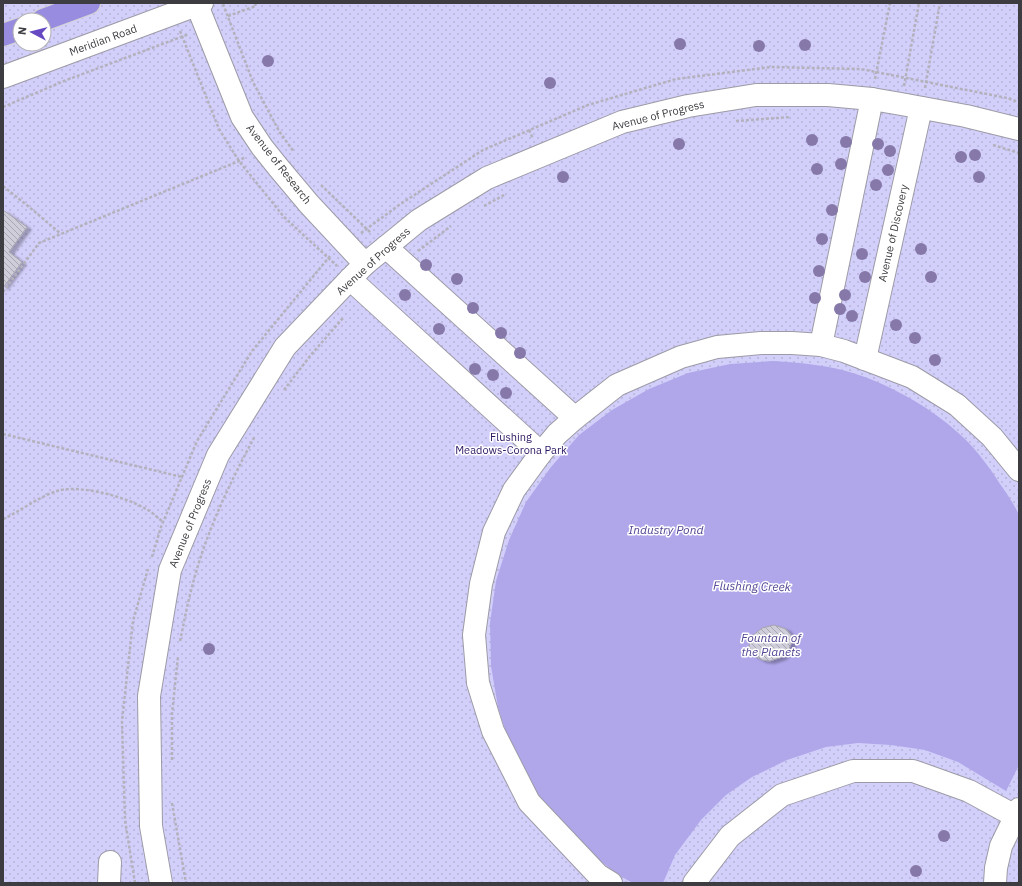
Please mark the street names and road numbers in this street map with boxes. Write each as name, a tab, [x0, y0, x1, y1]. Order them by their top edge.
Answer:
street label: Meridian Road	[67, 21, 139, 59]
street label: Avenue of Progress	[610, 97, 706, 133]
street label: Avenue of Research	[243, 121, 315, 207]
street label: Avenue of Discovery	[875, 182, 911, 283]
street label: Avenue of Progress	[333, 224, 413, 298]
street label: Avenue of Progress	[166, 476, 214, 570]

